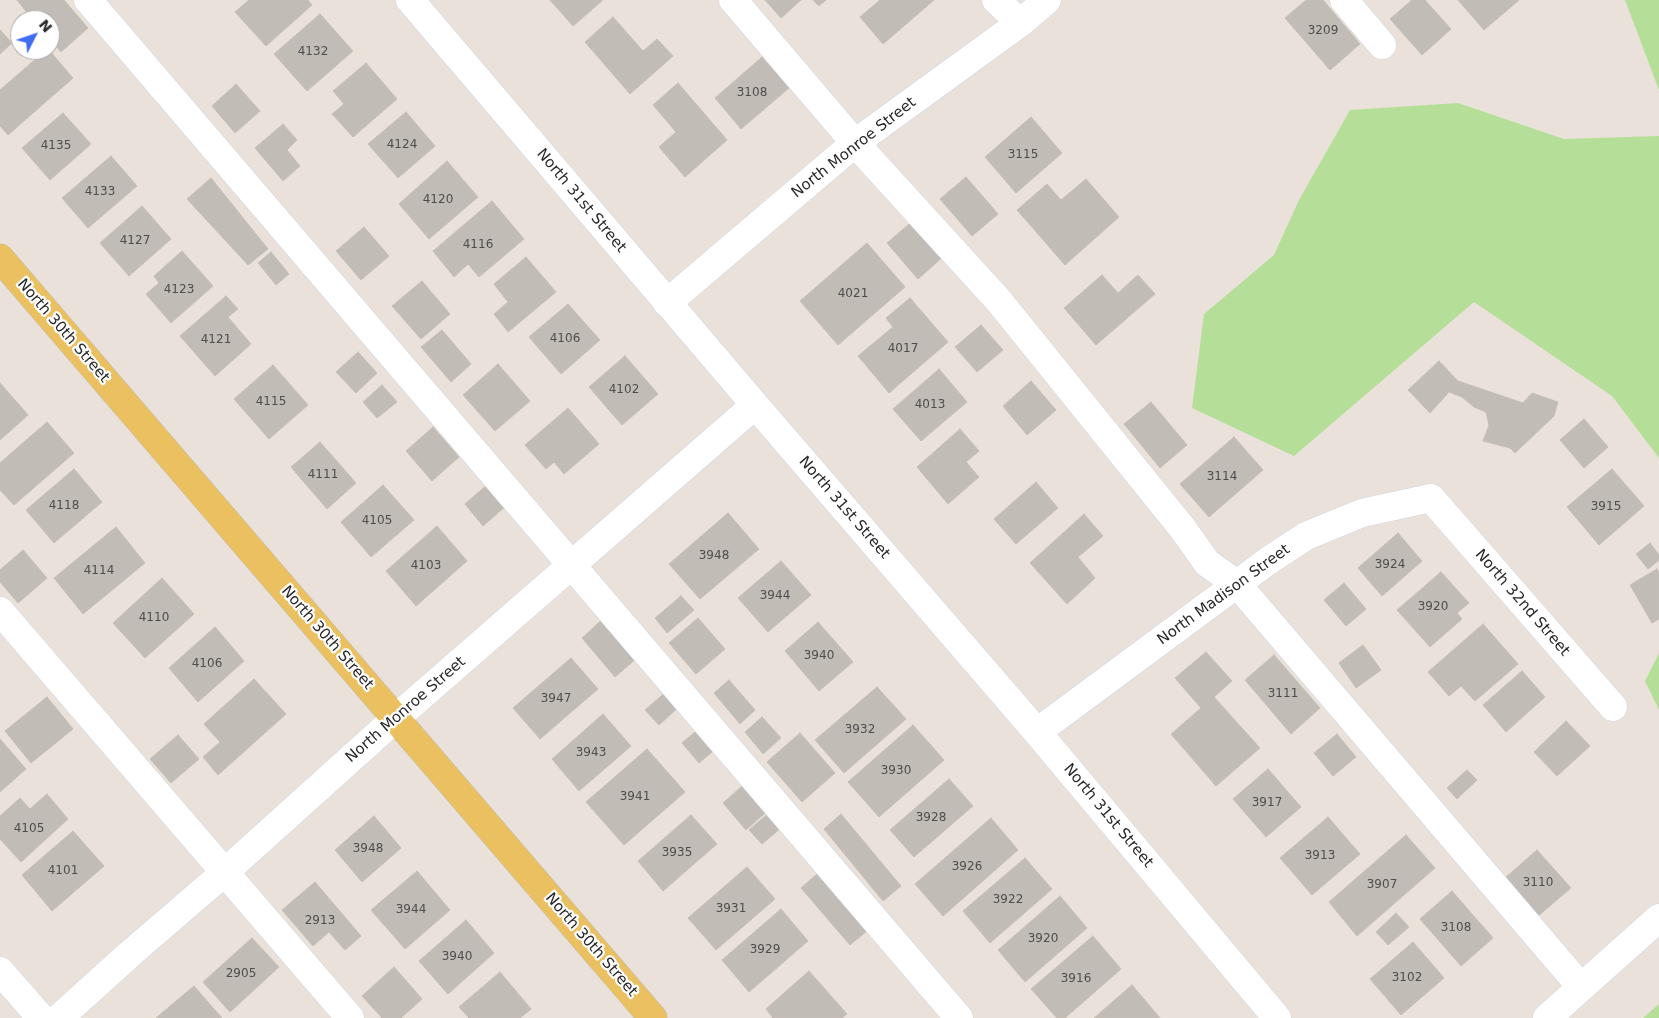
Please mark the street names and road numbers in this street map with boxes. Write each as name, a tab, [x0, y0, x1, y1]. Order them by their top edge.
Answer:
street label: North Monroe Street	[788, 94, 920, 202]
street label: North 31st Street	[532, 145, 630, 257]
street label: North 30th Street	[13, 275, 113, 387]
street label: North 31st Street	[795, 453, 893, 563]
street label: North Madison Street	[1154, 541, 1294, 649]
street label: North 32nd Street	[1471, 546, 1573, 660]
street label: North 30th Street	[277, 582, 377, 694]
street label: North Monroe Street	[342, 653, 470, 767]
street label: North 31st Street	[1059, 760, 1157, 872]
street label: North 30th Street	[541, 889, 641, 1001]

